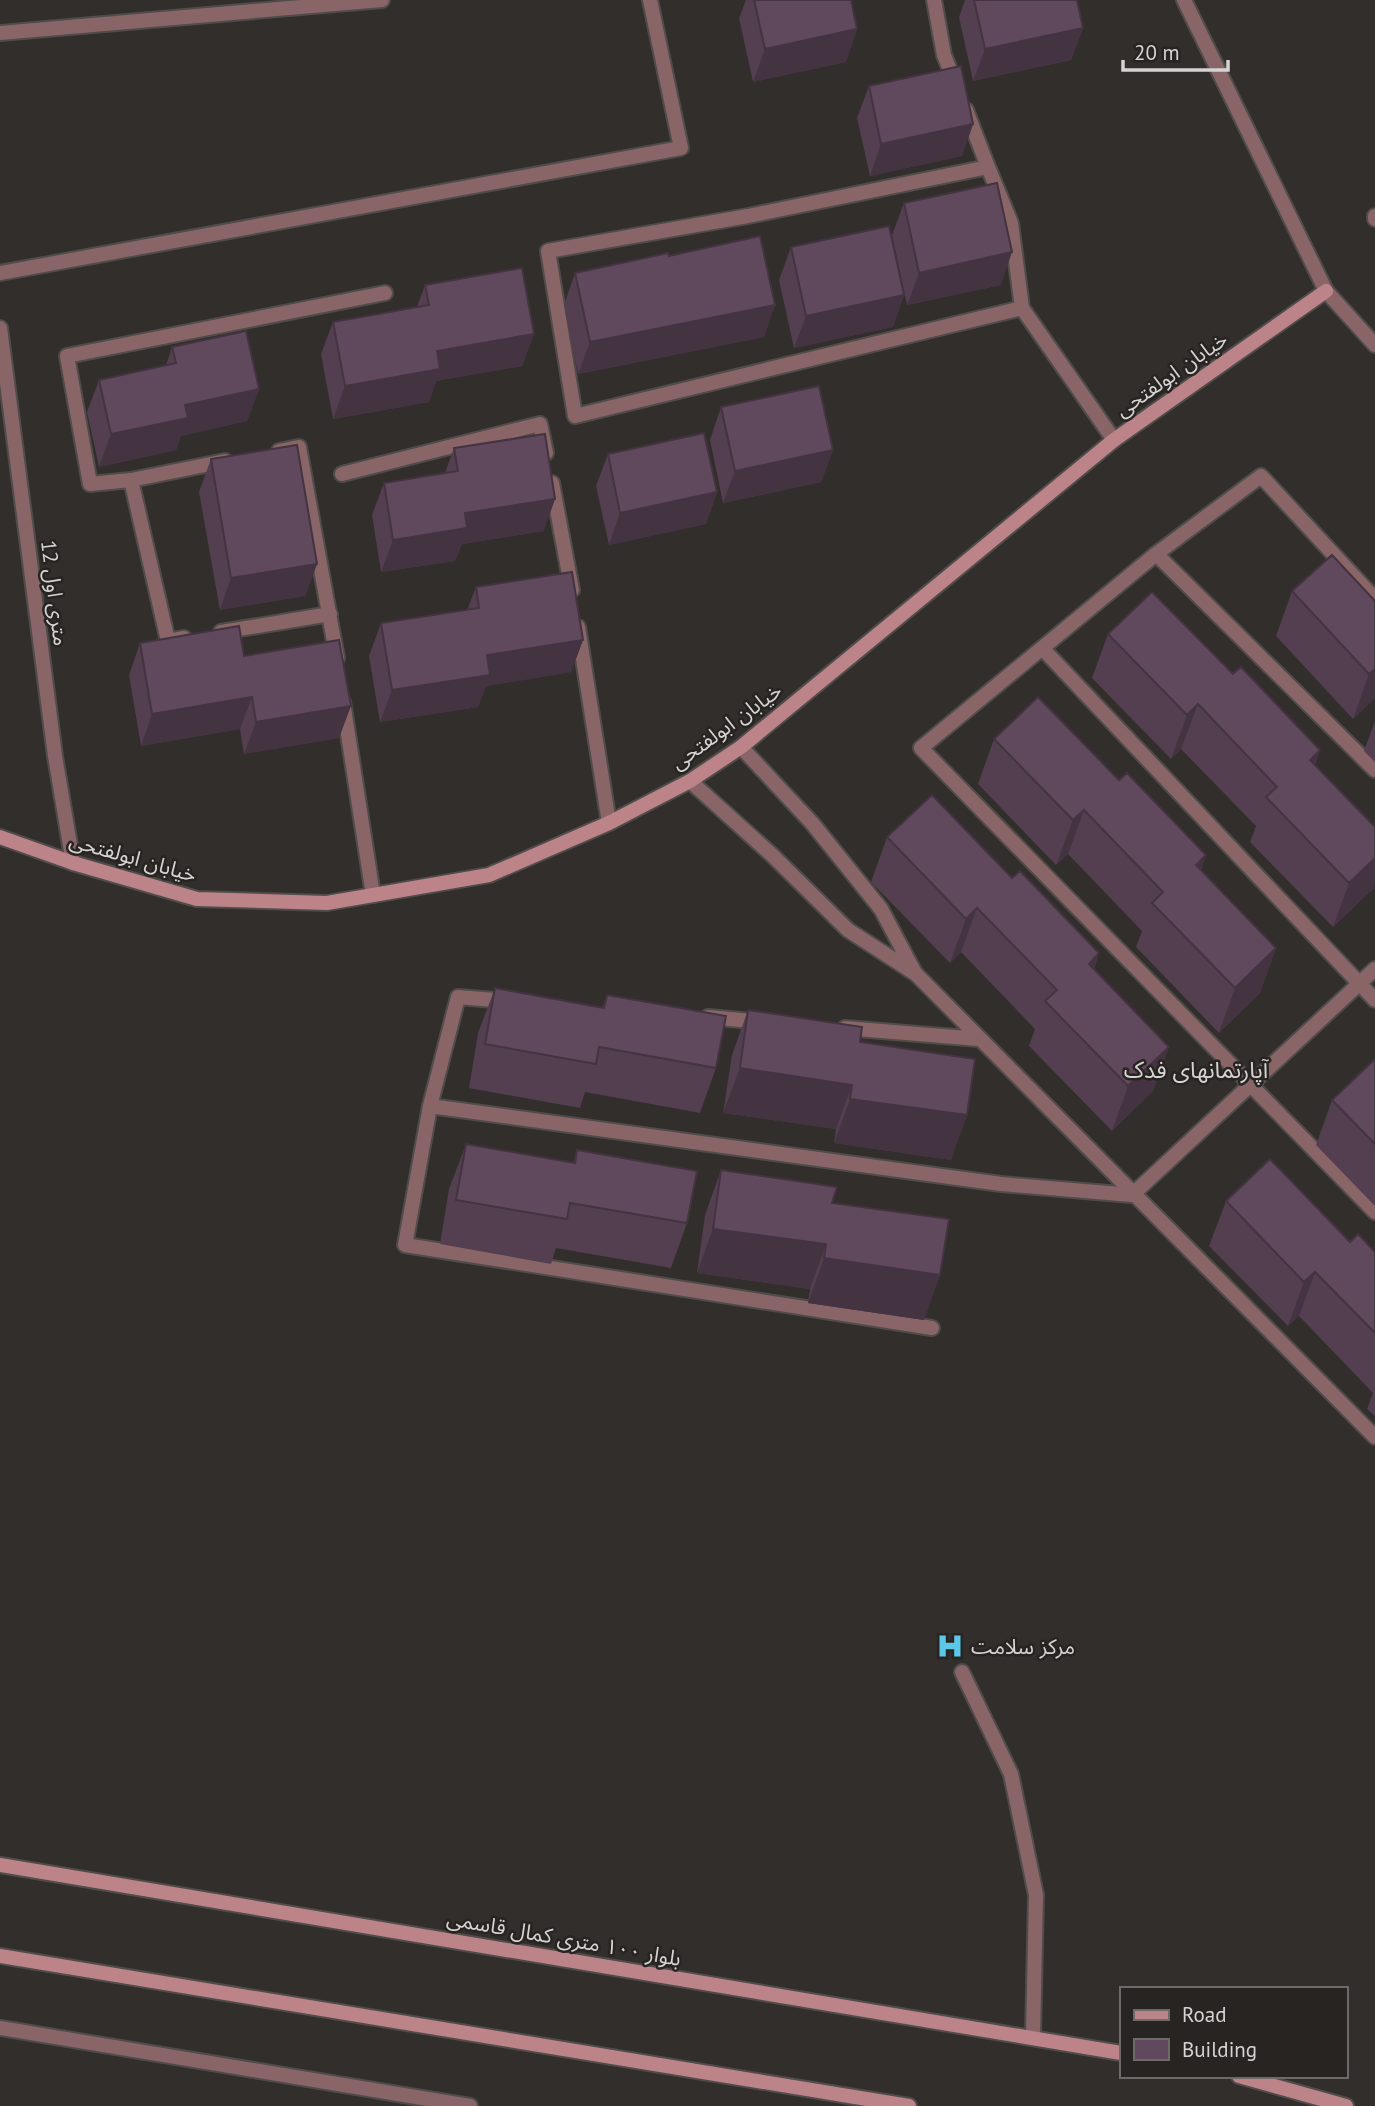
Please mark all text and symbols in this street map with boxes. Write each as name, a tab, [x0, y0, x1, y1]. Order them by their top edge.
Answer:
scale bar	[1123, 28, 1228, 72]
text: 20 m	[1134, 39, 1180, 66]
street label: خیابان ابولفتحی	[1110, 325, 1232, 423]
street label: 12 متری اول	[35, 539, 75, 647]
street label: خیابان ابولفتحی	[665, 677, 787, 775]
street label: خیابان ابولفتحی	[66, 826, 200, 888]
district label: آپارتمانهای فدک	[1124, 1055, 1269, 1085]
hospital icon: مرکز سلامت	[935, 1631, 965, 1661]
place label: مرکز سلامت	[971, 1633, 1075, 1660]
street label: بلوار ۱۰۰ متری کمال قاسمی	[445, 1904, 683, 1972]
legend	[1120, 1987, 1347, 2078]
text: Road	[1182, 2001, 1226, 2028]
text: Building	[1182, 2036, 1257, 2063]

